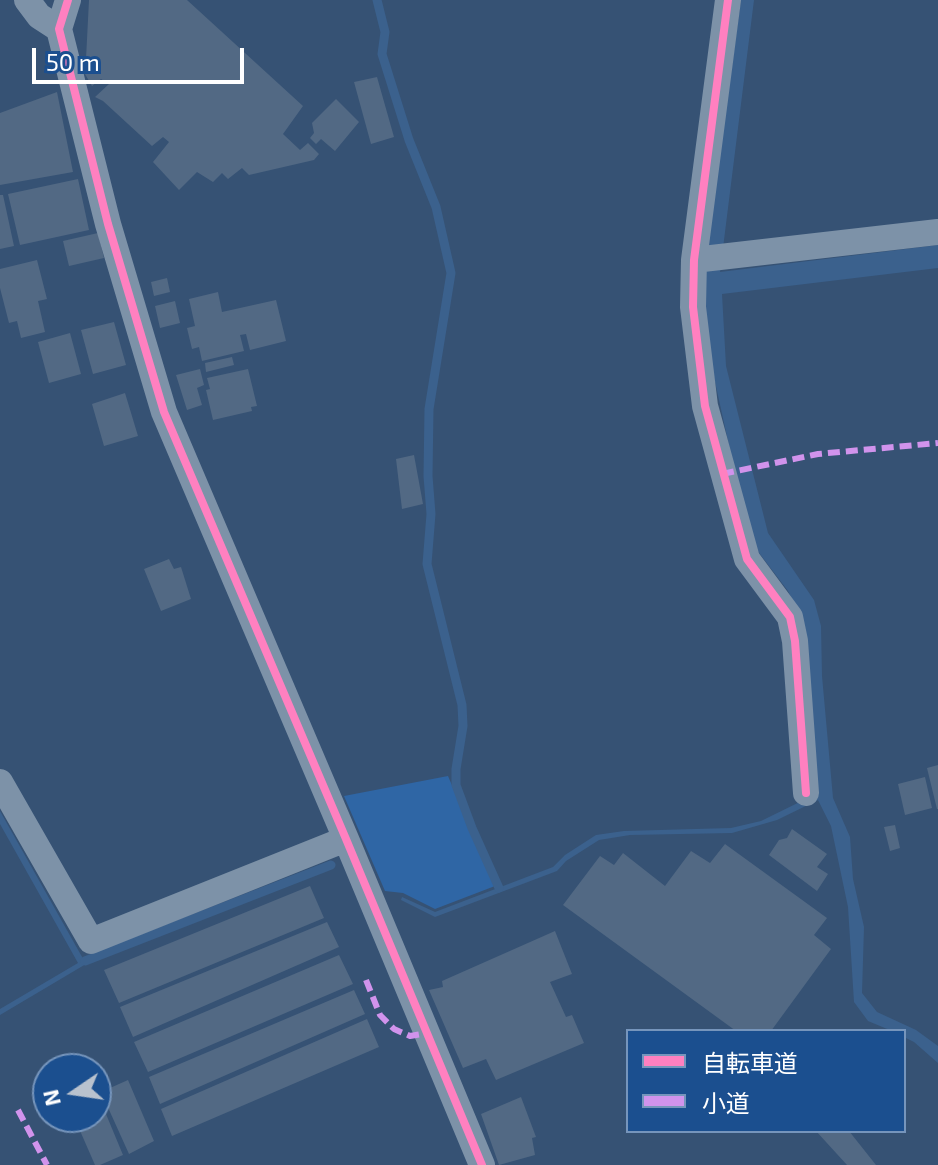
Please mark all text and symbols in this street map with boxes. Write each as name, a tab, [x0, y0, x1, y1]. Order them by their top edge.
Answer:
scale bar	[36, 32, 248, 82]
text: 50 m	[46, 47, 100, 76]
legend	[626, 1029, 906, 1133]
text: 自転車道	[702, 1048, 798, 1077]
north arrow	[32, 1053, 112, 1133]
text: N	[36, 1087, 65, 1109]
text: 小道	[702, 1088, 750, 1117]

